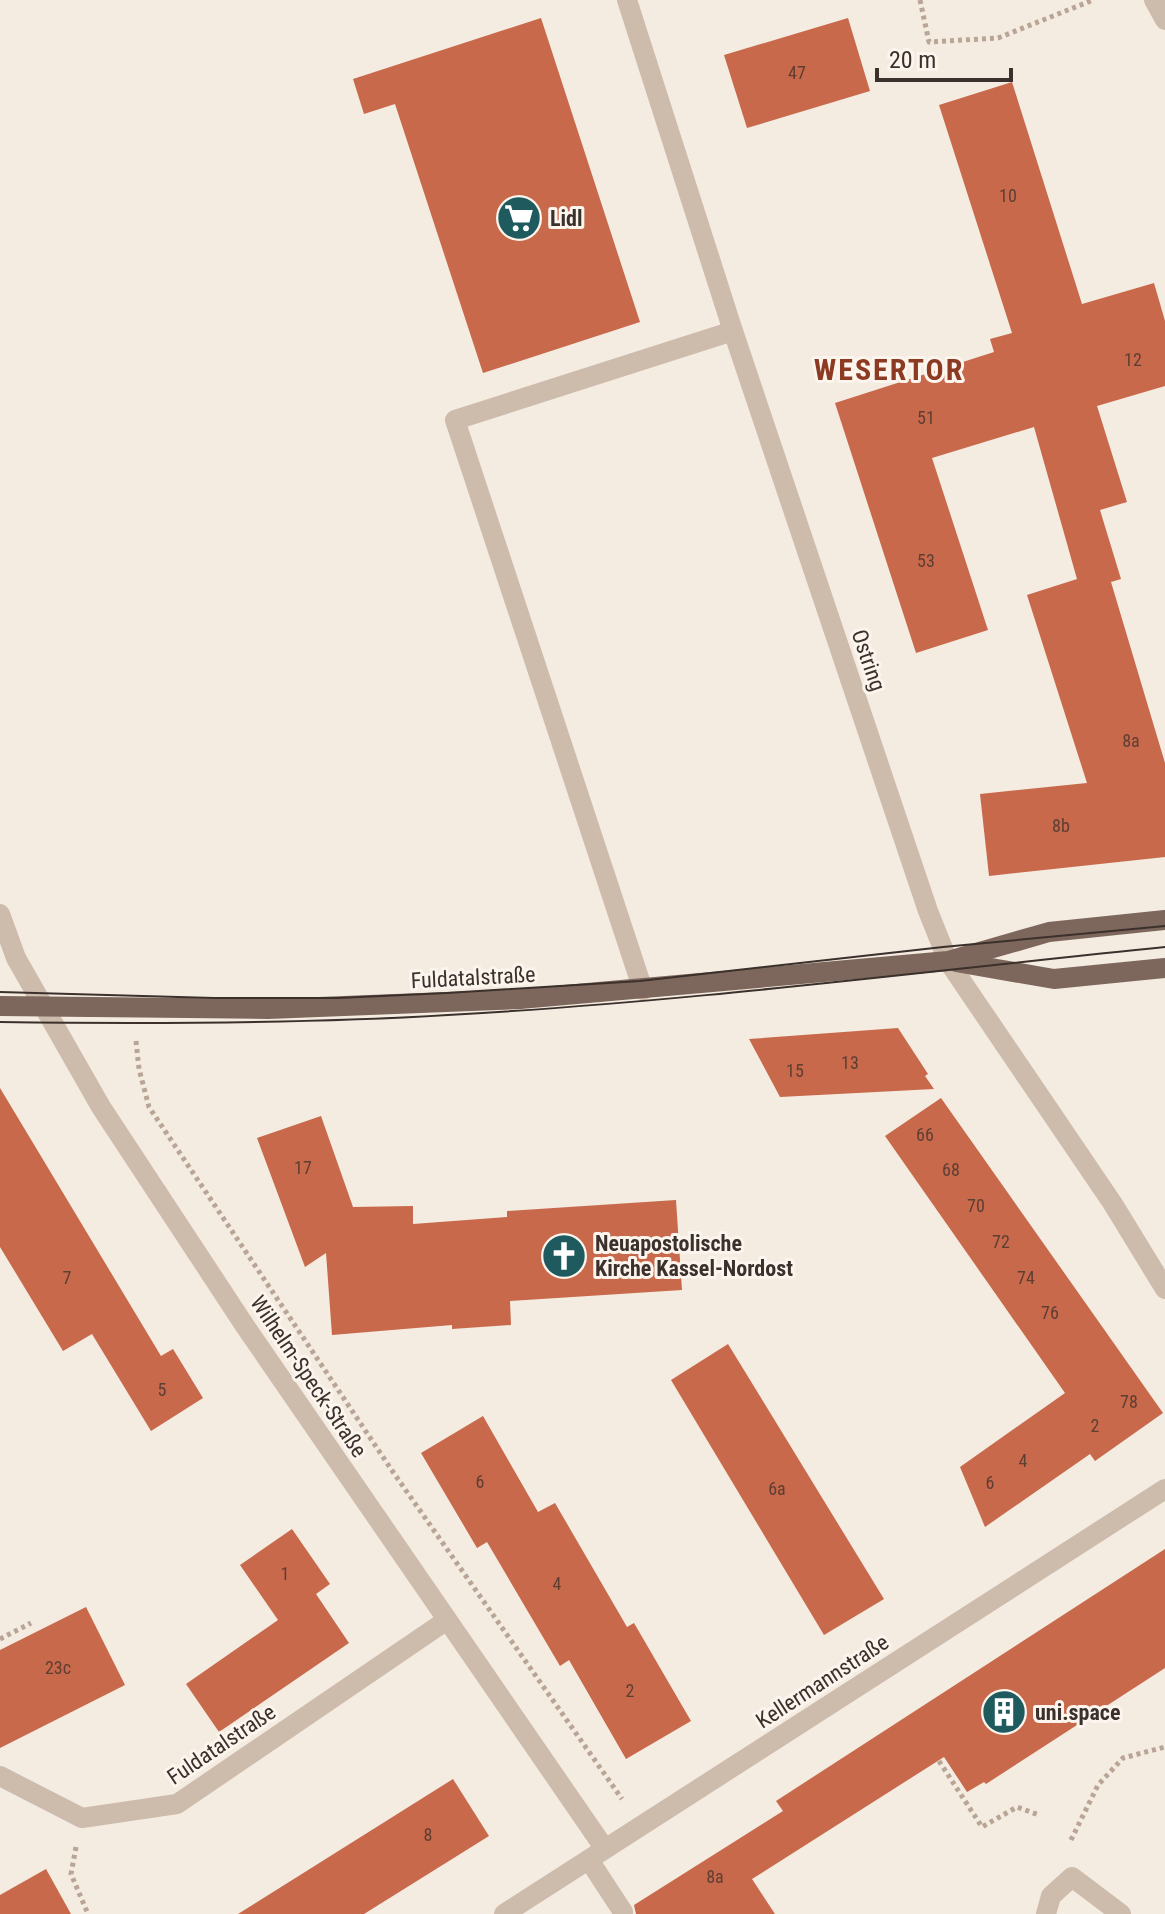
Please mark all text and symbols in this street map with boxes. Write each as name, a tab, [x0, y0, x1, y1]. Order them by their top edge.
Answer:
scale bar	[877, 32, 1011, 82]
text: 20 m	[889, 46, 936, 74]
house number: 47	[788, 62, 806, 83]
house number: 10	[999, 185, 1017, 206]
supermarket icon: Lidl	[495, 194, 543, 242]
place label: Lidl	[550, 206, 583, 231]
house number: 12	[1124, 349, 1142, 370]
district label: WESERTOR	[814, 352, 964, 387]
house number: 51	[917, 407, 935, 428]
house number: 53	[917, 550, 935, 571]
street label: Ostring	[846, 626, 891, 694]
house number: 8a	[1122, 730, 1140, 751]
house number: 8b	[1052, 815, 1070, 836]
street label: Fuldatalstraße	[410, 962, 536, 993]
house number: 13	[841, 1052, 859, 1073]
house number: 15	[786, 1060, 804, 1081]
house number: 66	[916, 1124, 934, 1145]
house number: 17	[294, 1157, 312, 1178]
house number: 68	[942, 1159, 960, 1180]
house number: 70	[967, 1195, 985, 1216]
place label: Neuapostolische Kirche Kassel-Nordost	[595, 1231, 793, 1281]
house number: 72	[992, 1231, 1010, 1252]
church icon: Neuapostolische Kirche Kassel-Nordost	[540, 1232, 588, 1280]
house number: 7	[63, 1267, 72, 1288]
house number: 74	[1017, 1267, 1035, 1288]
street label: Wilhelm-Speck-Straße	[245, 1291, 372, 1462]
house number: 76	[1041, 1302, 1059, 1323]
house number: 5	[158, 1379, 167, 1400]
house number: 78	[1120, 1391, 1138, 1412]
house number: 2	[1091, 1415, 1100, 1436]
house number: 4	[1019, 1450, 1028, 1471]
house number: 6	[476, 1471, 484, 1492]
house number: 6	[986, 1472, 994, 1493]
house number: 6a	[768, 1478, 786, 1499]
house number: 1	[281, 1563, 289, 1584]
house number: 4	[553, 1573, 562, 1594]
street label: Kellermannstraße	[751, 1629, 893, 1733]
house number: 23c	[45, 1657, 71, 1678]
house number: 2	[626, 1680, 635, 1701]
building icon: uni.space	[980, 1688, 1028, 1736]
street label: Fuldatalstraße	[163, 1699, 280, 1790]
place label: uni.space	[1035, 1700, 1120, 1725]
house number: 8	[424, 1824, 432, 1845]
house number: 8a	[706, 1866, 724, 1887]

